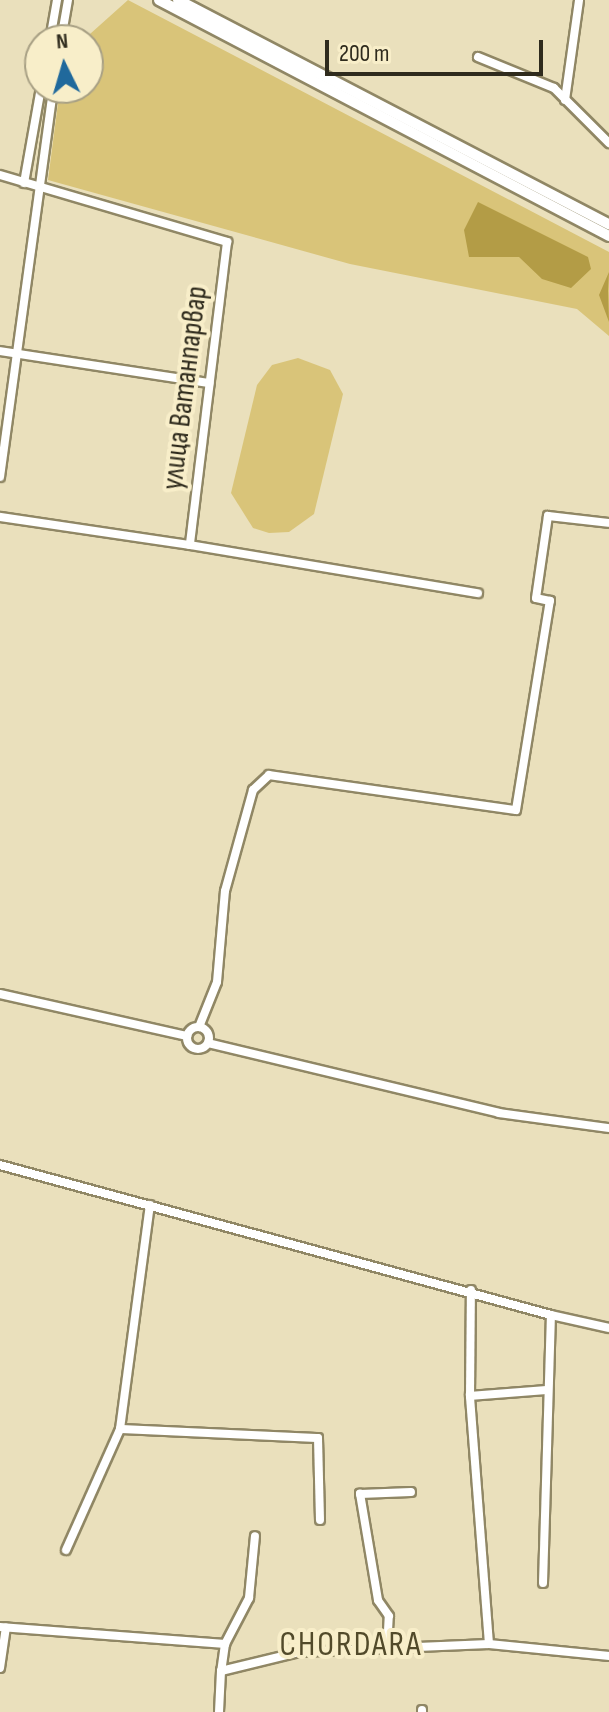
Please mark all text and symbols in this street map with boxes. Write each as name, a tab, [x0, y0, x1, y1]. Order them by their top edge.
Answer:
north arrow	[24, 24, 104, 104]
scale bar	[329, 24, 547, 74]
text: N	[55, 28, 69, 56]
text: 200 m	[339, 39, 390, 68]
street label: улица Ватанпарвар	[155, 284, 215, 492]
district label: CHORDARA	[279, 1625, 423, 1665]

